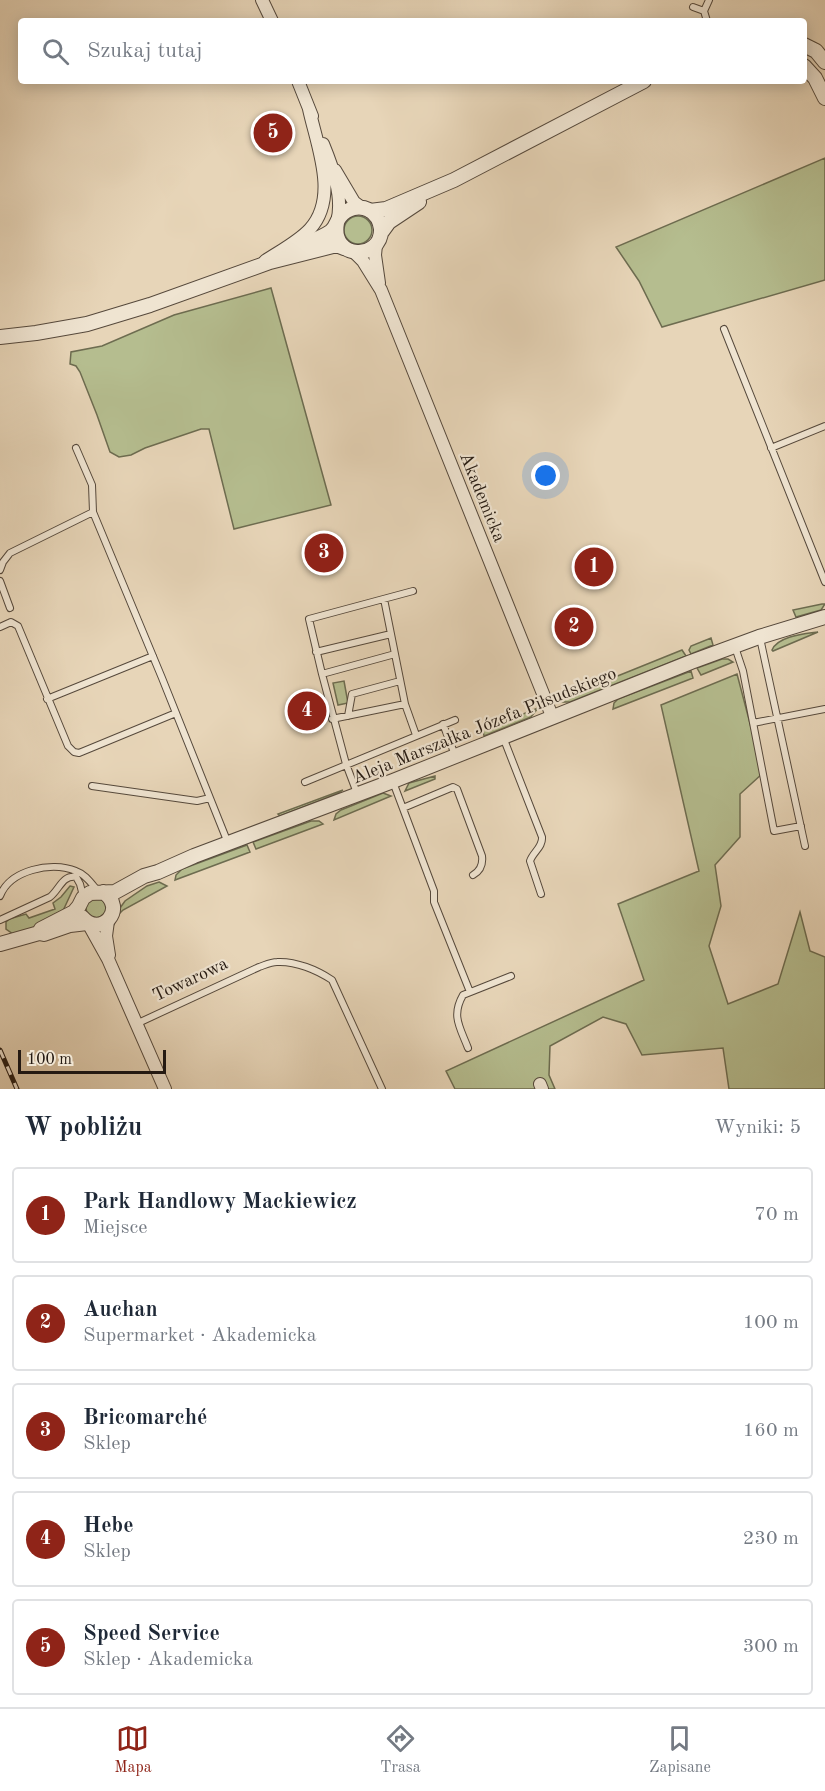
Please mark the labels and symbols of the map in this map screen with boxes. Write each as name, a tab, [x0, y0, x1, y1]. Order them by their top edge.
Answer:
pin: 5	[254, 110, 292, 156]
street label: Akademicka	[456, 450, 508, 545]
your location	[531, 461, 560, 490]
pin: 3	[304, 530, 344, 576]
pin: 1	[574, 544, 614, 590]
pin: 2	[554, 604, 594, 650]
street label: Aleja Marszałka Józefa Piłsudskiego	[350, 664, 619, 787]
pin: 4	[288, 688, 326, 734]
street label: Towarowa	[150, 955, 231, 1005]
scale bar	[18, 1047, 166, 1074]

